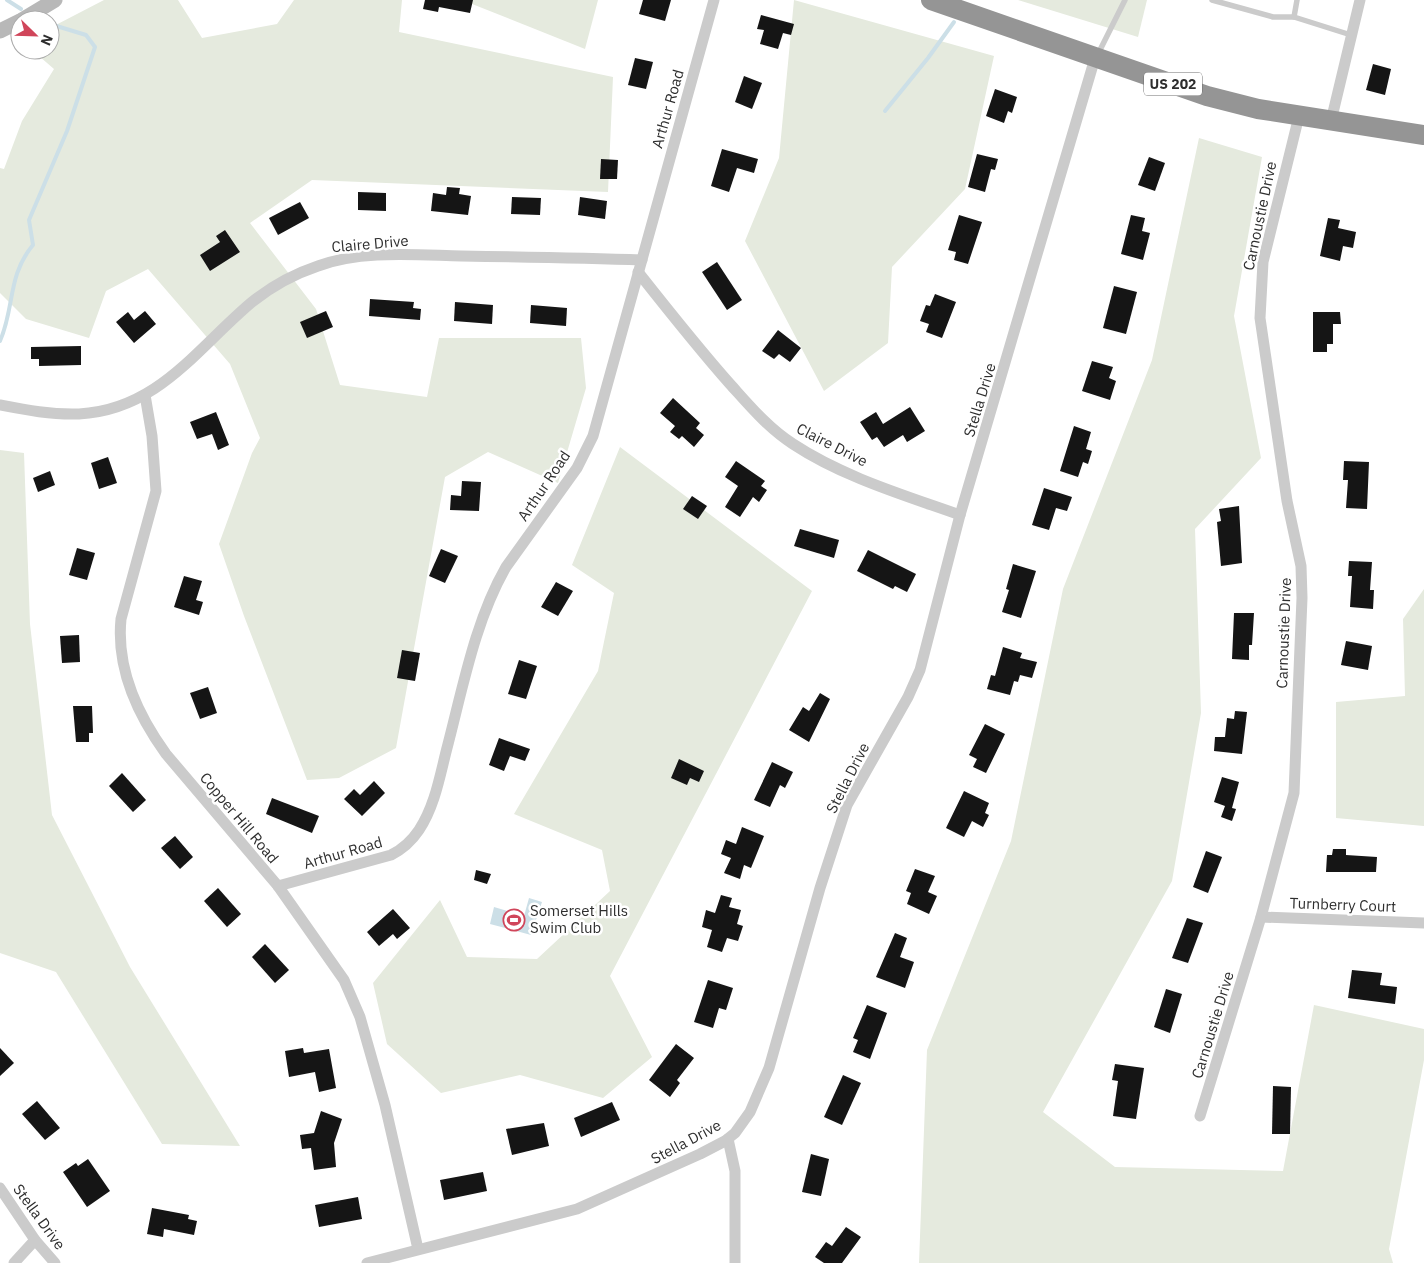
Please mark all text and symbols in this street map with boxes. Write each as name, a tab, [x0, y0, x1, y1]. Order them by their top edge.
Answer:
north arrow	[10, 10, 60, 60]
text: N	[37, 32, 57, 48]
street label: Arthur Road	[647, 67, 688, 150]
road number: US 202	[1144, 72, 1202, 96]
street label: Carnoustie Drive	[1239, 160, 1280, 272]
street label: Claire Drive	[331, 231, 409, 256]
street label: Stella Drive	[959, 360, 1000, 439]
street label: Claire Drive	[794, 419, 871, 471]
street label: Arthur Road	[513, 447, 574, 525]
street label: Carnoustie Drive	[1272, 577, 1295, 689]
street label: Stella Drive	[822, 739, 873, 816]
street label: Copper Hill Road	[196, 768, 283, 867]
street label: Arthur Road	[301, 832, 384, 873]
street label: Turnberry Court	[1289, 893, 1397, 916]
place label: Somerset Hills Swim Club	[530, 901, 628, 937]
sports icon: Somerset Hills Swim Club	[502, 908, 526, 932]
street label: Carnoustie Drive	[1187, 969, 1238, 1081]
street label: Stella Drive	[647, 1115, 724, 1168]
street label: Stella Drive	[9, 1180, 70, 1253]

